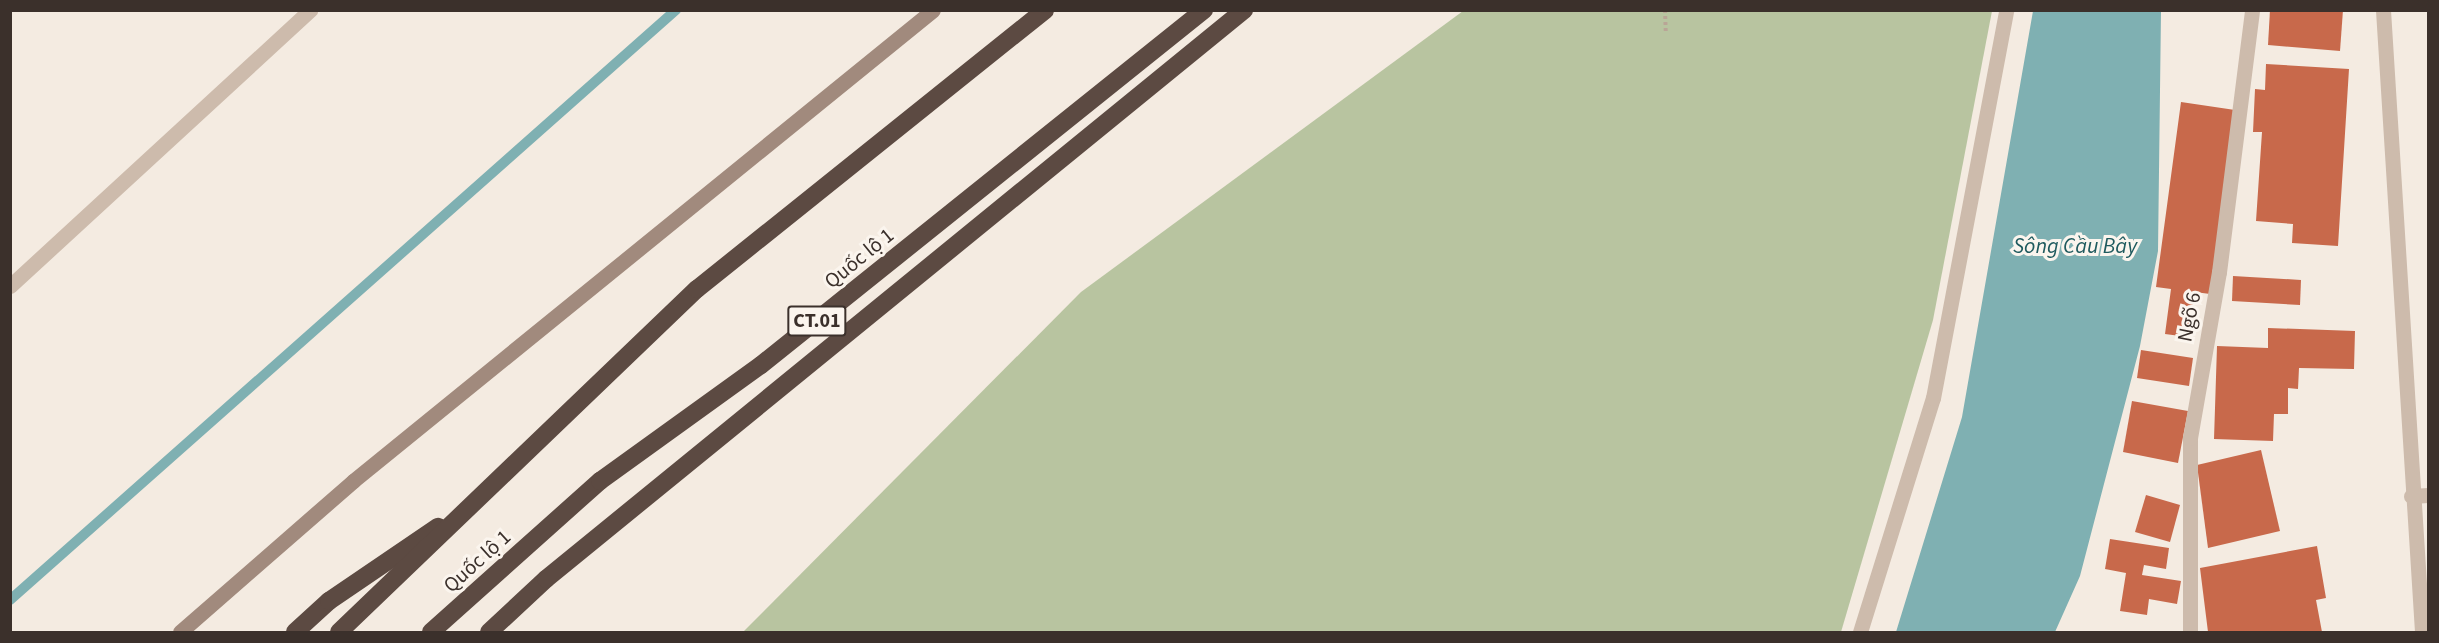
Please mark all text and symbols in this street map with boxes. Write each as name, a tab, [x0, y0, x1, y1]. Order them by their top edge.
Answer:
street label: Quốc lộ 1	[819, 222, 899, 294]
water label: Sông Cầu Bây	[2013, 234, 2137, 260]
street label: Ngõ 6	[2172, 290, 2206, 344]
road number: CT.01	[787, 304, 847, 338]
street label: Quốc lộ 1	[438, 524, 516, 598]

